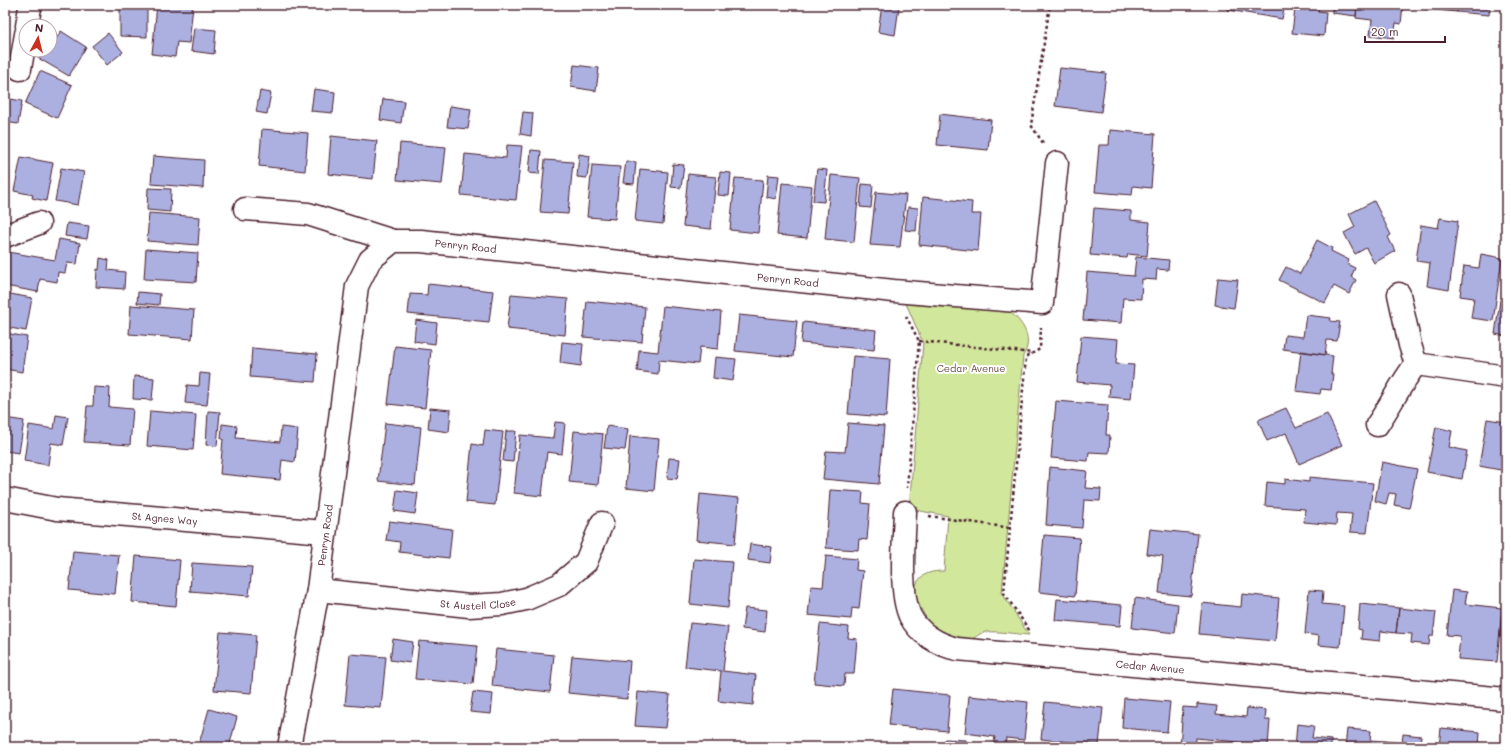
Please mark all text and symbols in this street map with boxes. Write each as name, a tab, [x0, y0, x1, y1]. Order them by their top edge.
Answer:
north arrow	[18, 18, 58, 58]
scale bar	[1365, 18, 1445, 44]
text: N	[34, 20, 44, 36]
text: 20 m	[1371, 23, 1399, 39]
street label: Penryn Road	[434, 236, 497, 256]
street label: Penryn Road	[756, 270, 819, 290]
park label: Cedar Avenue	[937, 361, 1005, 375]
street label: Penryn Road	[314, 504, 336, 567]
street label: St Agnes Way	[131, 508, 198, 528]
street label: St Austell Close	[440, 594, 517, 613]
street label: Cedar Avenue	[1115, 657, 1185, 677]

